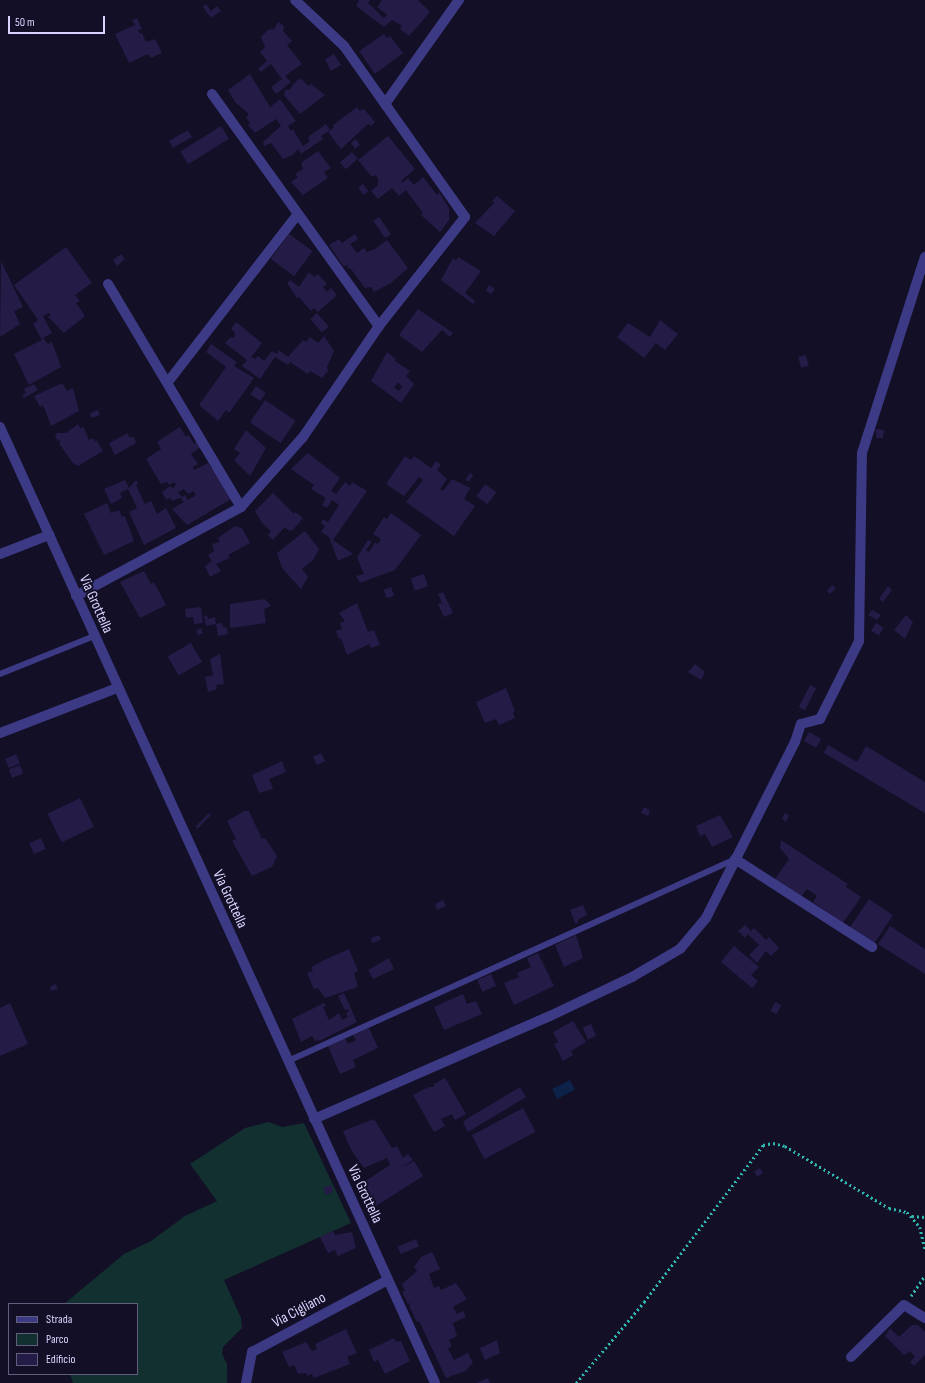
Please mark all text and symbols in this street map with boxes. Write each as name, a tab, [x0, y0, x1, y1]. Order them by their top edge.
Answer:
scale bar	[10, 8, 107, 34]
text: 50 m	[15, 15, 35, 30]
street label: Via Grottella	[75, 572, 117, 636]
street label: Via Grottella	[209, 867, 251, 931]
street label: Via Grottella	[344, 1162, 386, 1226]
street label: Via Cigliano	[269, 1288, 329, 1332]
legend	[8, 1303, 138, 1375]
text: Strada	[46, 1312, 72, 1327]
text: Parco	[46, 1332, 69, 1347]
text: Edificio	[46, 1352, 75, 1367]

